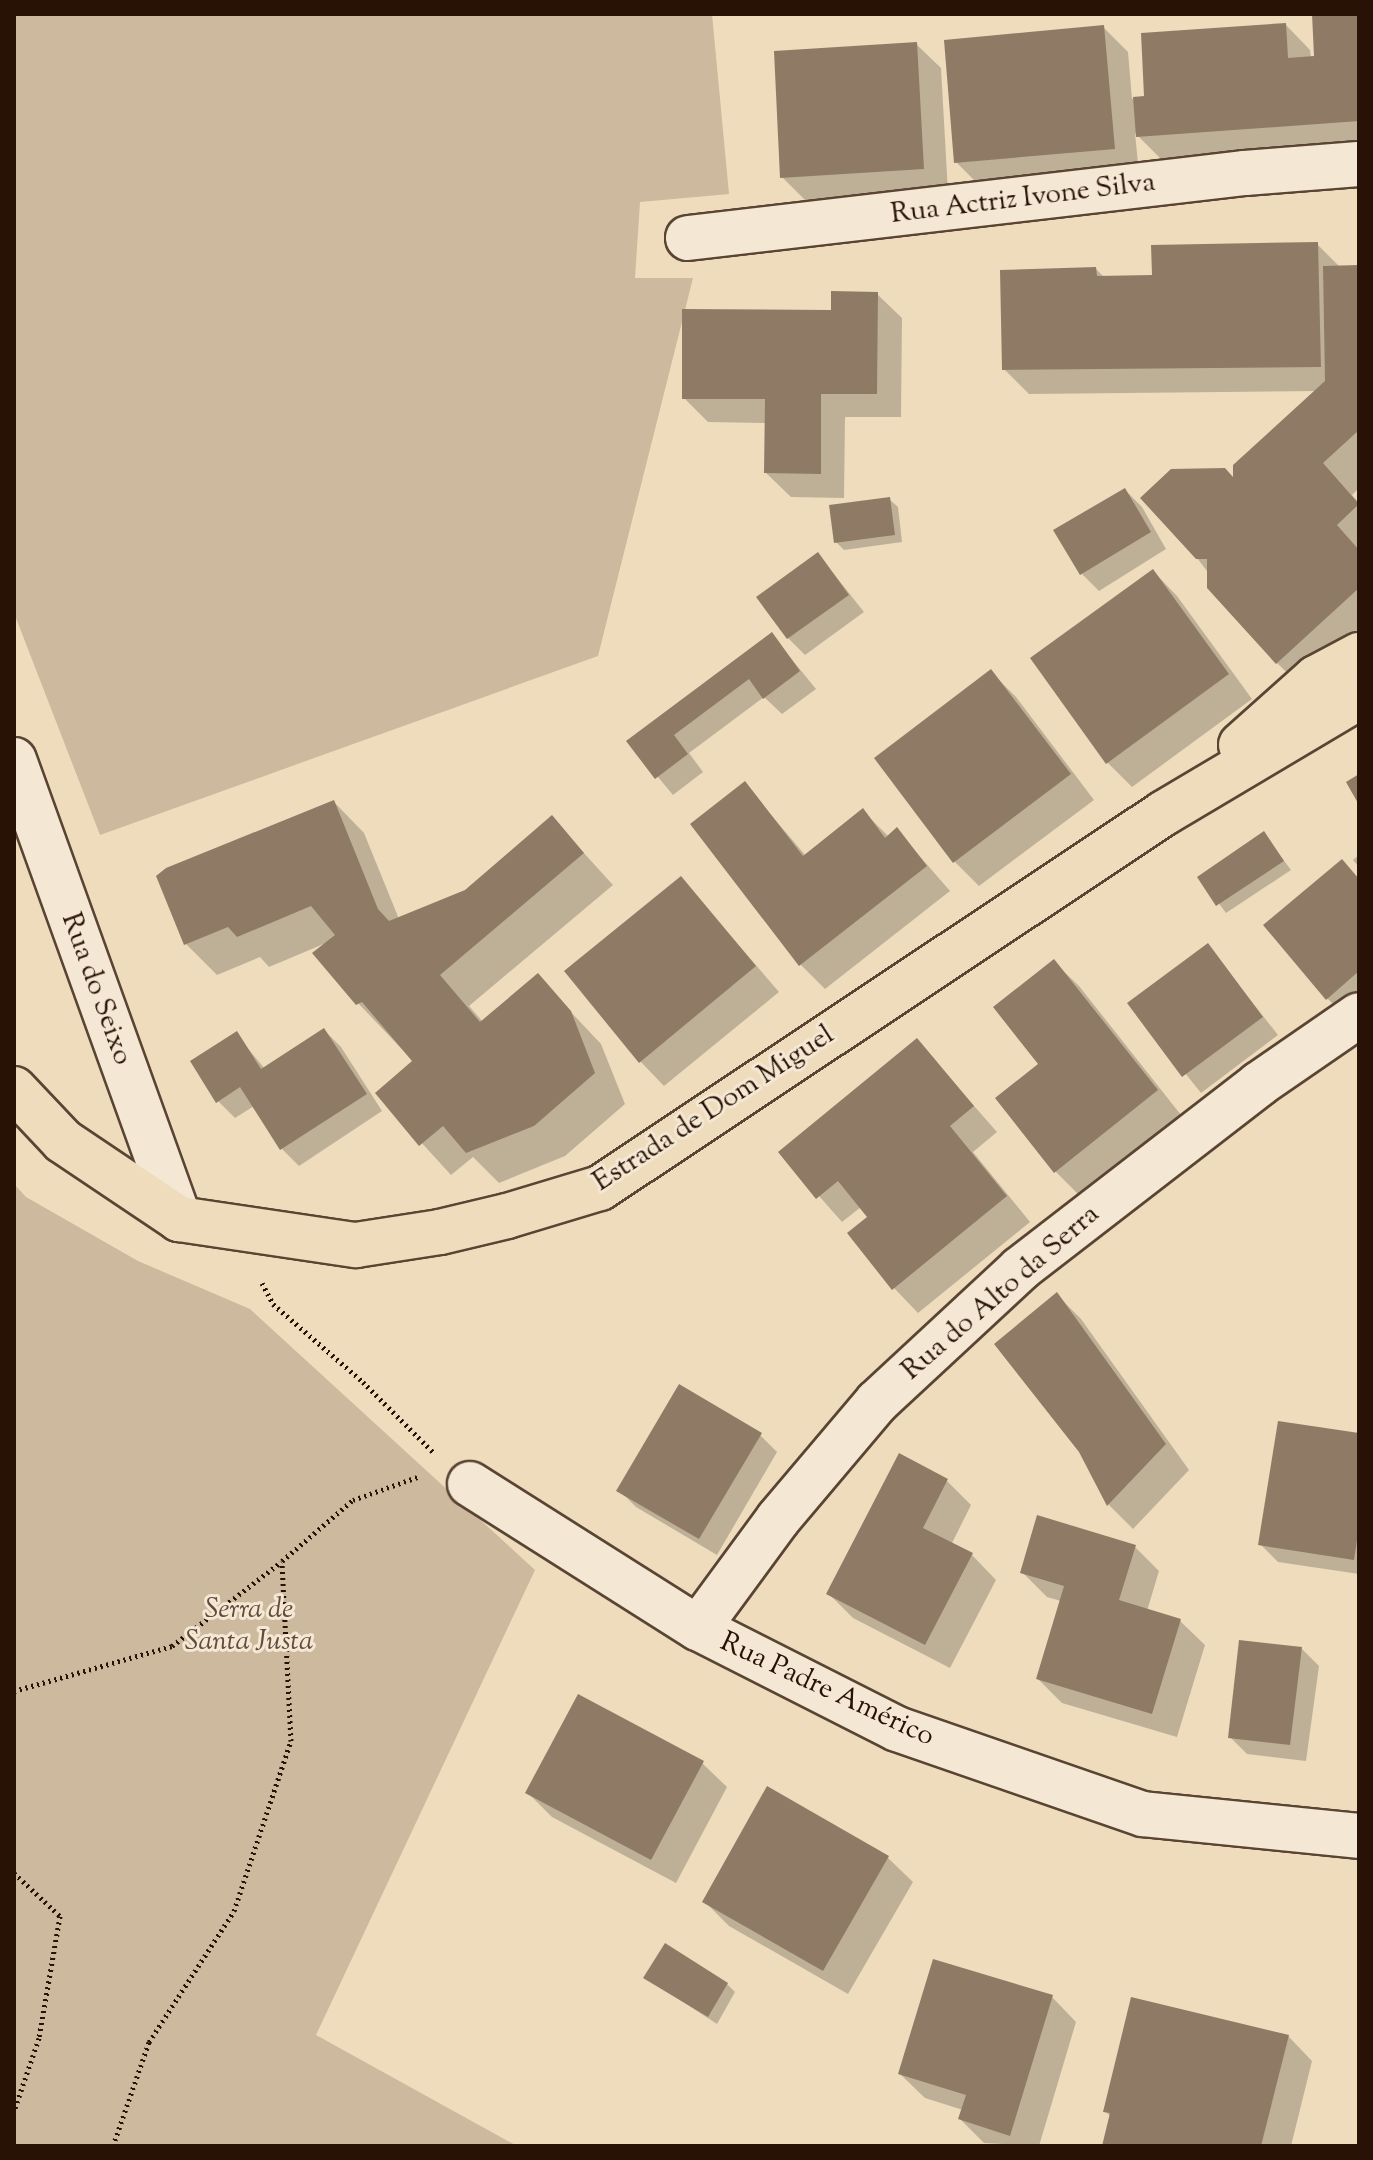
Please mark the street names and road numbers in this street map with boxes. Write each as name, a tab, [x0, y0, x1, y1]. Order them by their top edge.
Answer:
street label: Rua Actriz Ivone Silva	[889, 166, 1157, 232]
street label: Rua do Seixo	[53, 908, 139, 1070]
street label: Estrada de Dom Miguel	[587, 1019, 841, 1199]
street label: Rua do Alto da Serra	[895, 1198, 1107, 1388]
street label: Rua Padre Américo	[715, 1626, 939, 1754]

